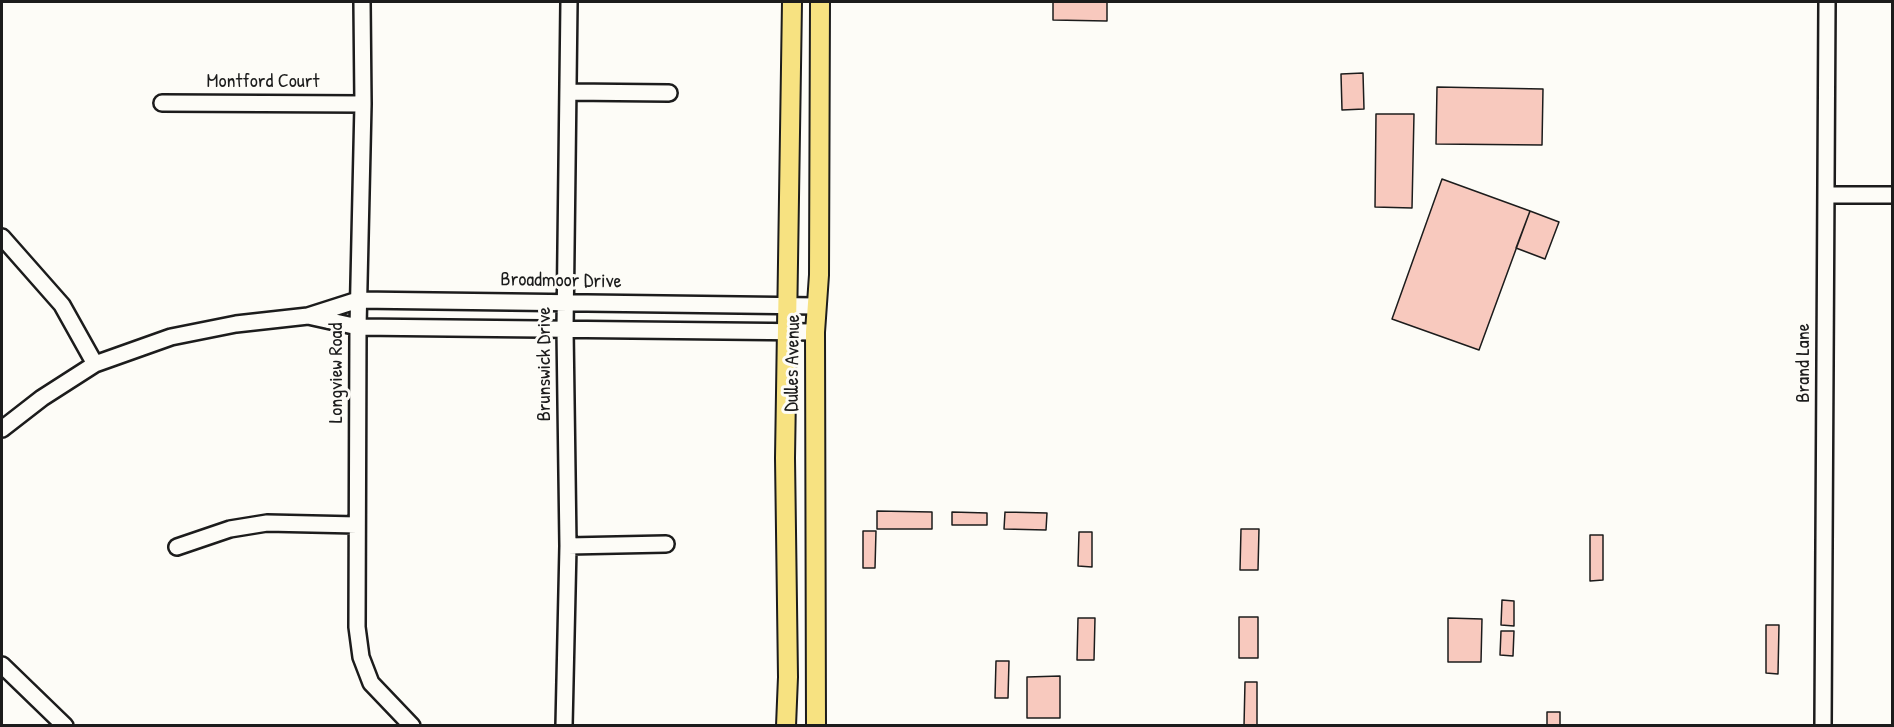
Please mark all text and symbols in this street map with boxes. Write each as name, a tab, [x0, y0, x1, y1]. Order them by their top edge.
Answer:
street label: Montford Court	[207, 70, 319, 94]
street label: Broadmoor Drive	[500, 268, 622, 294]
street label: Brunswick Drive	[533, 307, 557, 421]
street label: Dulles Avenue	[780, 314, 806, 412]
street label: Longview Road	[325, 323, 349, 423]
street label: Brand Lane	[1792, 323, 1816, 403]

